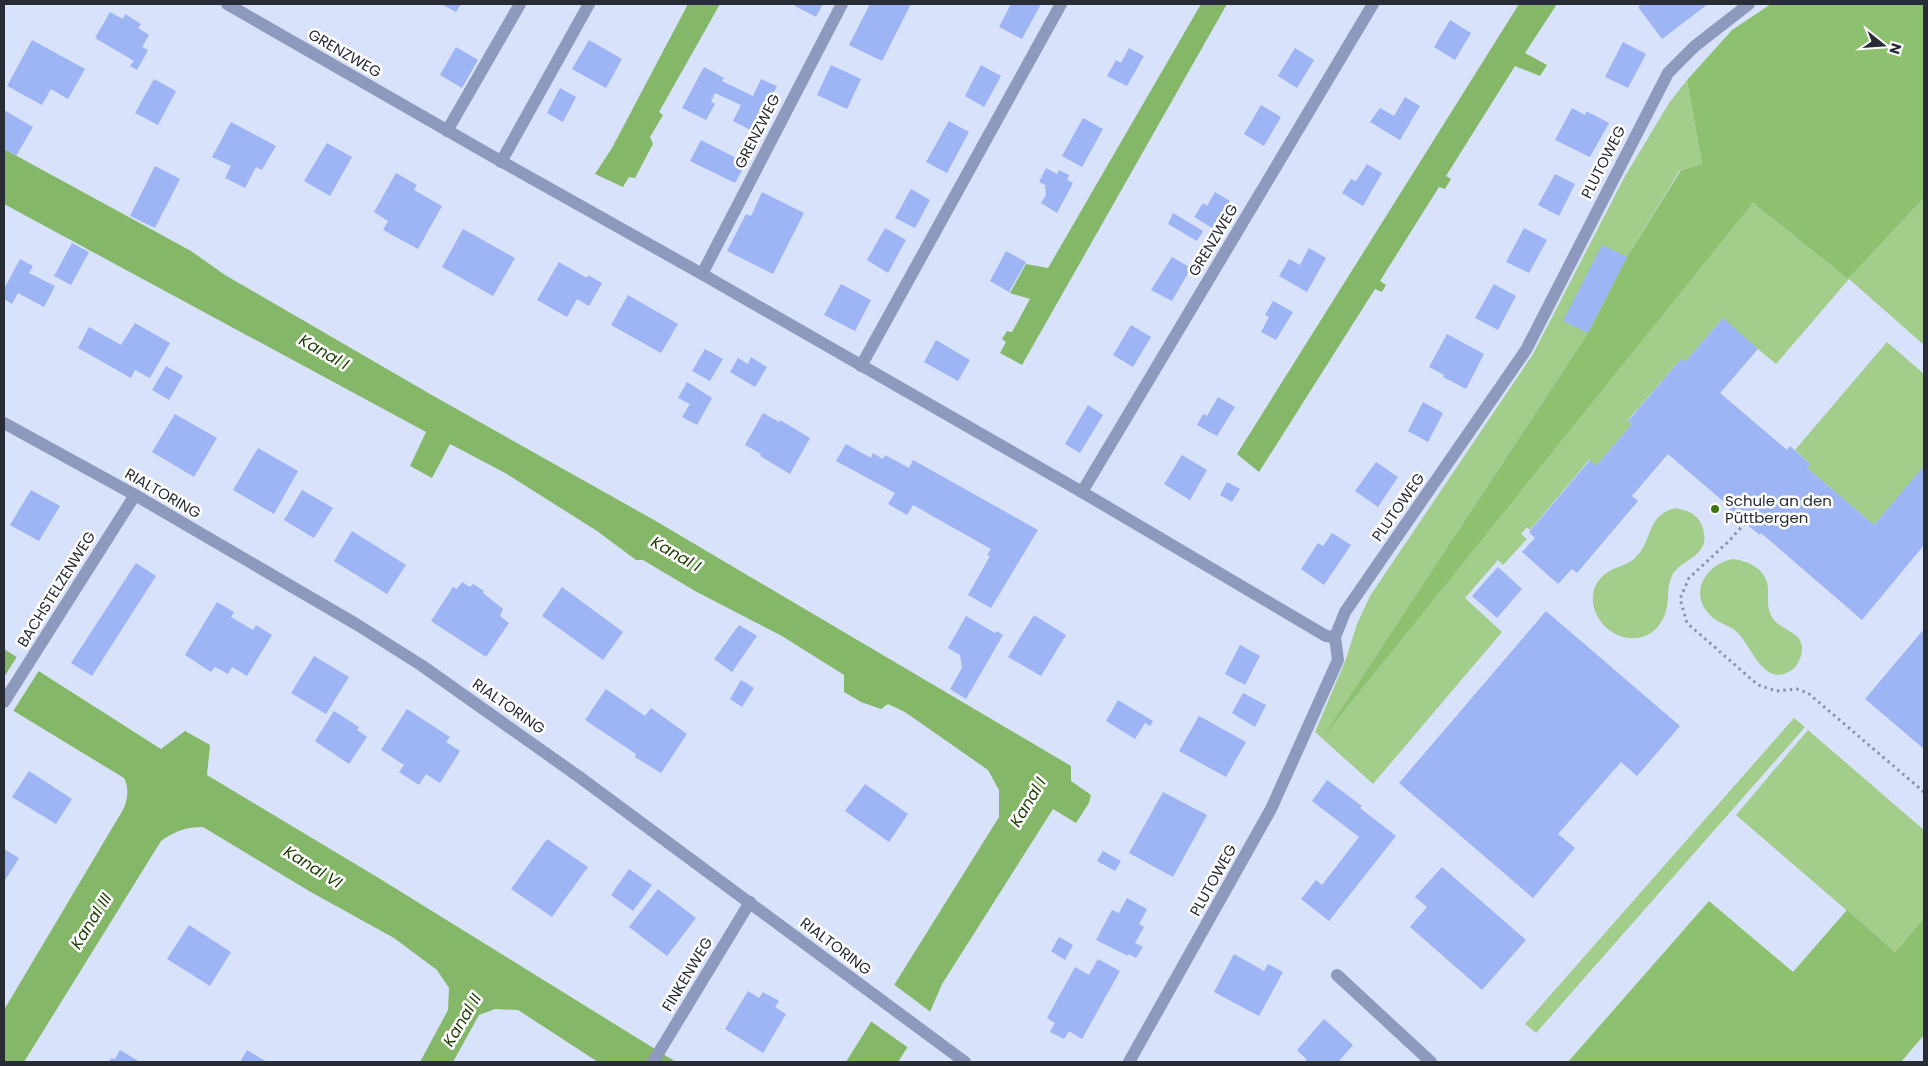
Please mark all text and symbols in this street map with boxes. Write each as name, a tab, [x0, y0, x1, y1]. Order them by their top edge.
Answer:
north arrow	[1858, 20, 1908, 70]
street label: GRENZWEG	[305, 24, 386, 83]
text: N	[1884, 41, 1907, 57]
street label: GRENZWEG	[729, 90, 785, 172]
street label: PLUTOWEG	[1576, 122, 1630, 202]
street label: GRENZWEG	[1183, 200, 1243, 280]
water label: Kanal I	[295, 329, 353, 376]
street label: RIALTORING	[121, 463, 205, 523]
street label: PLUTOWEG	[1367, 468, 1430, 545]
place label: Schule an den Püttbergen	[1725, 490, 1832, 528]
marker: Schule an den Püttbergen	[1709, 503, 1721, 515]
street label: BACHSTELZENWEG	[12, 527, 100, 651]
water label: Kanal I	[647, 531, 705, 578]
street label: RIALTORING	[468, 673, 550, 739]
water label: Kanal I	[1004, 773, 1052, 831]
water label: Kanal VI	[279, 840, 347, 894]
street label: PLUTOWEG	[1185, 840, 1242, 920]
water label: Kanal III	[65, 889, 117, 953]
street label: RIALTORING	[796, 912, 876, 980]
street label: FINKENWEG	[657, 933, 718, 1015]
water label: Kanal II	[437, 989, 487, 1051]

